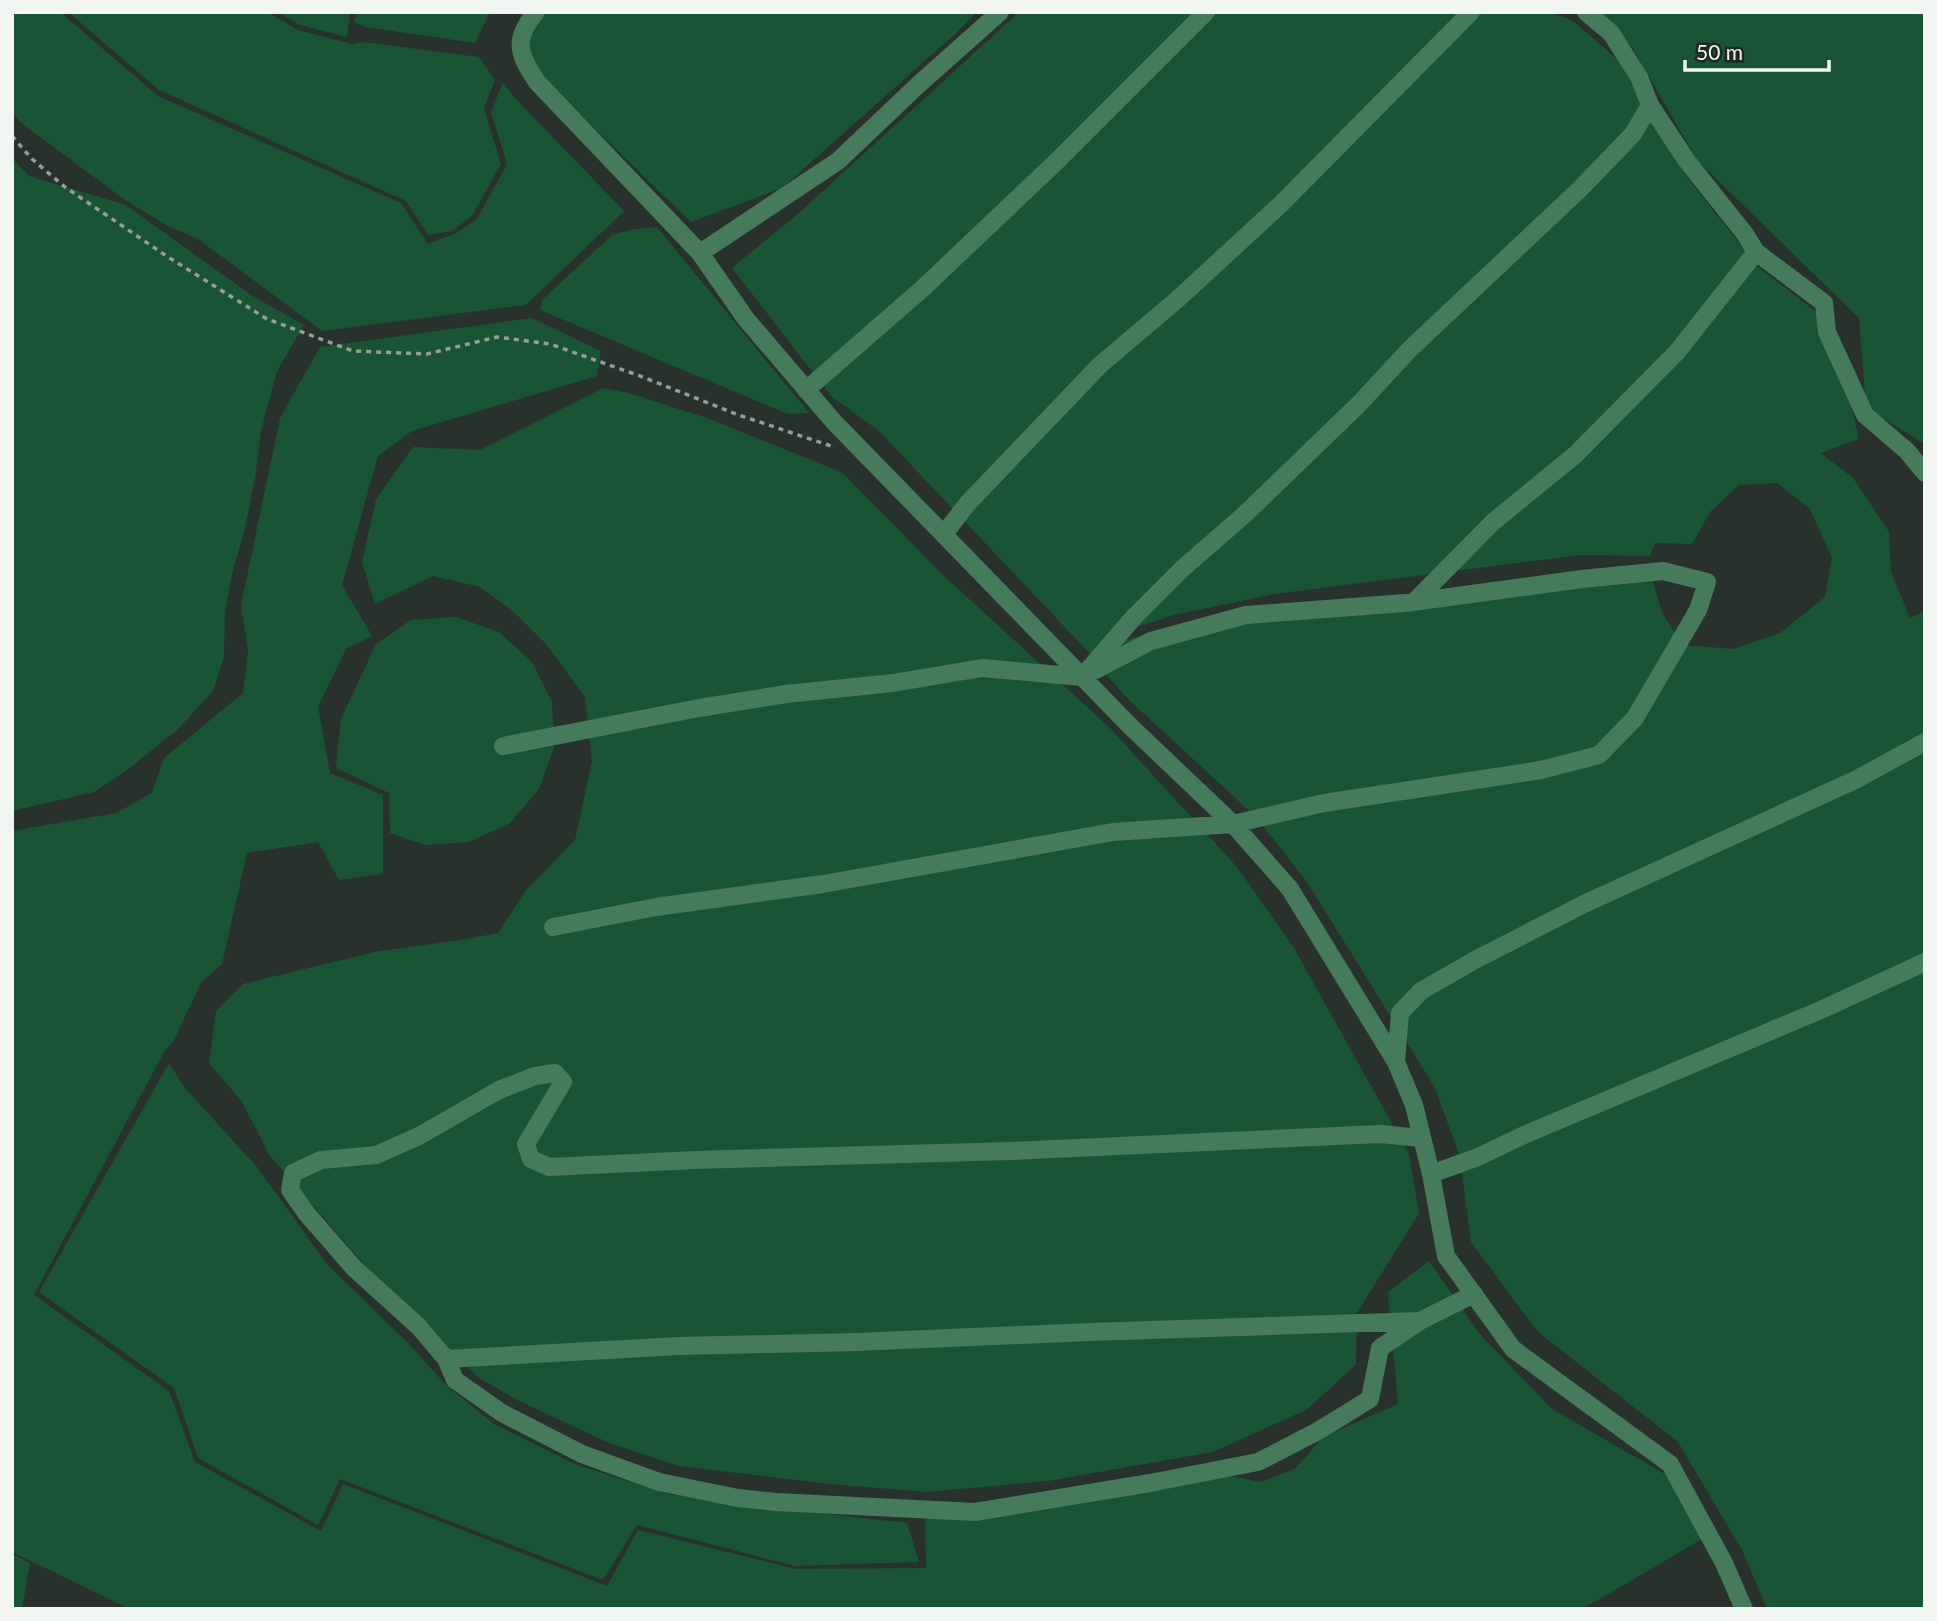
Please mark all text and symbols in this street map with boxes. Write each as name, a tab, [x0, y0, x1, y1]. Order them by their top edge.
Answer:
scale bar	[1685, 28, 1828, 72]
text: 50 m	[1696, 39, 1743, 64]

